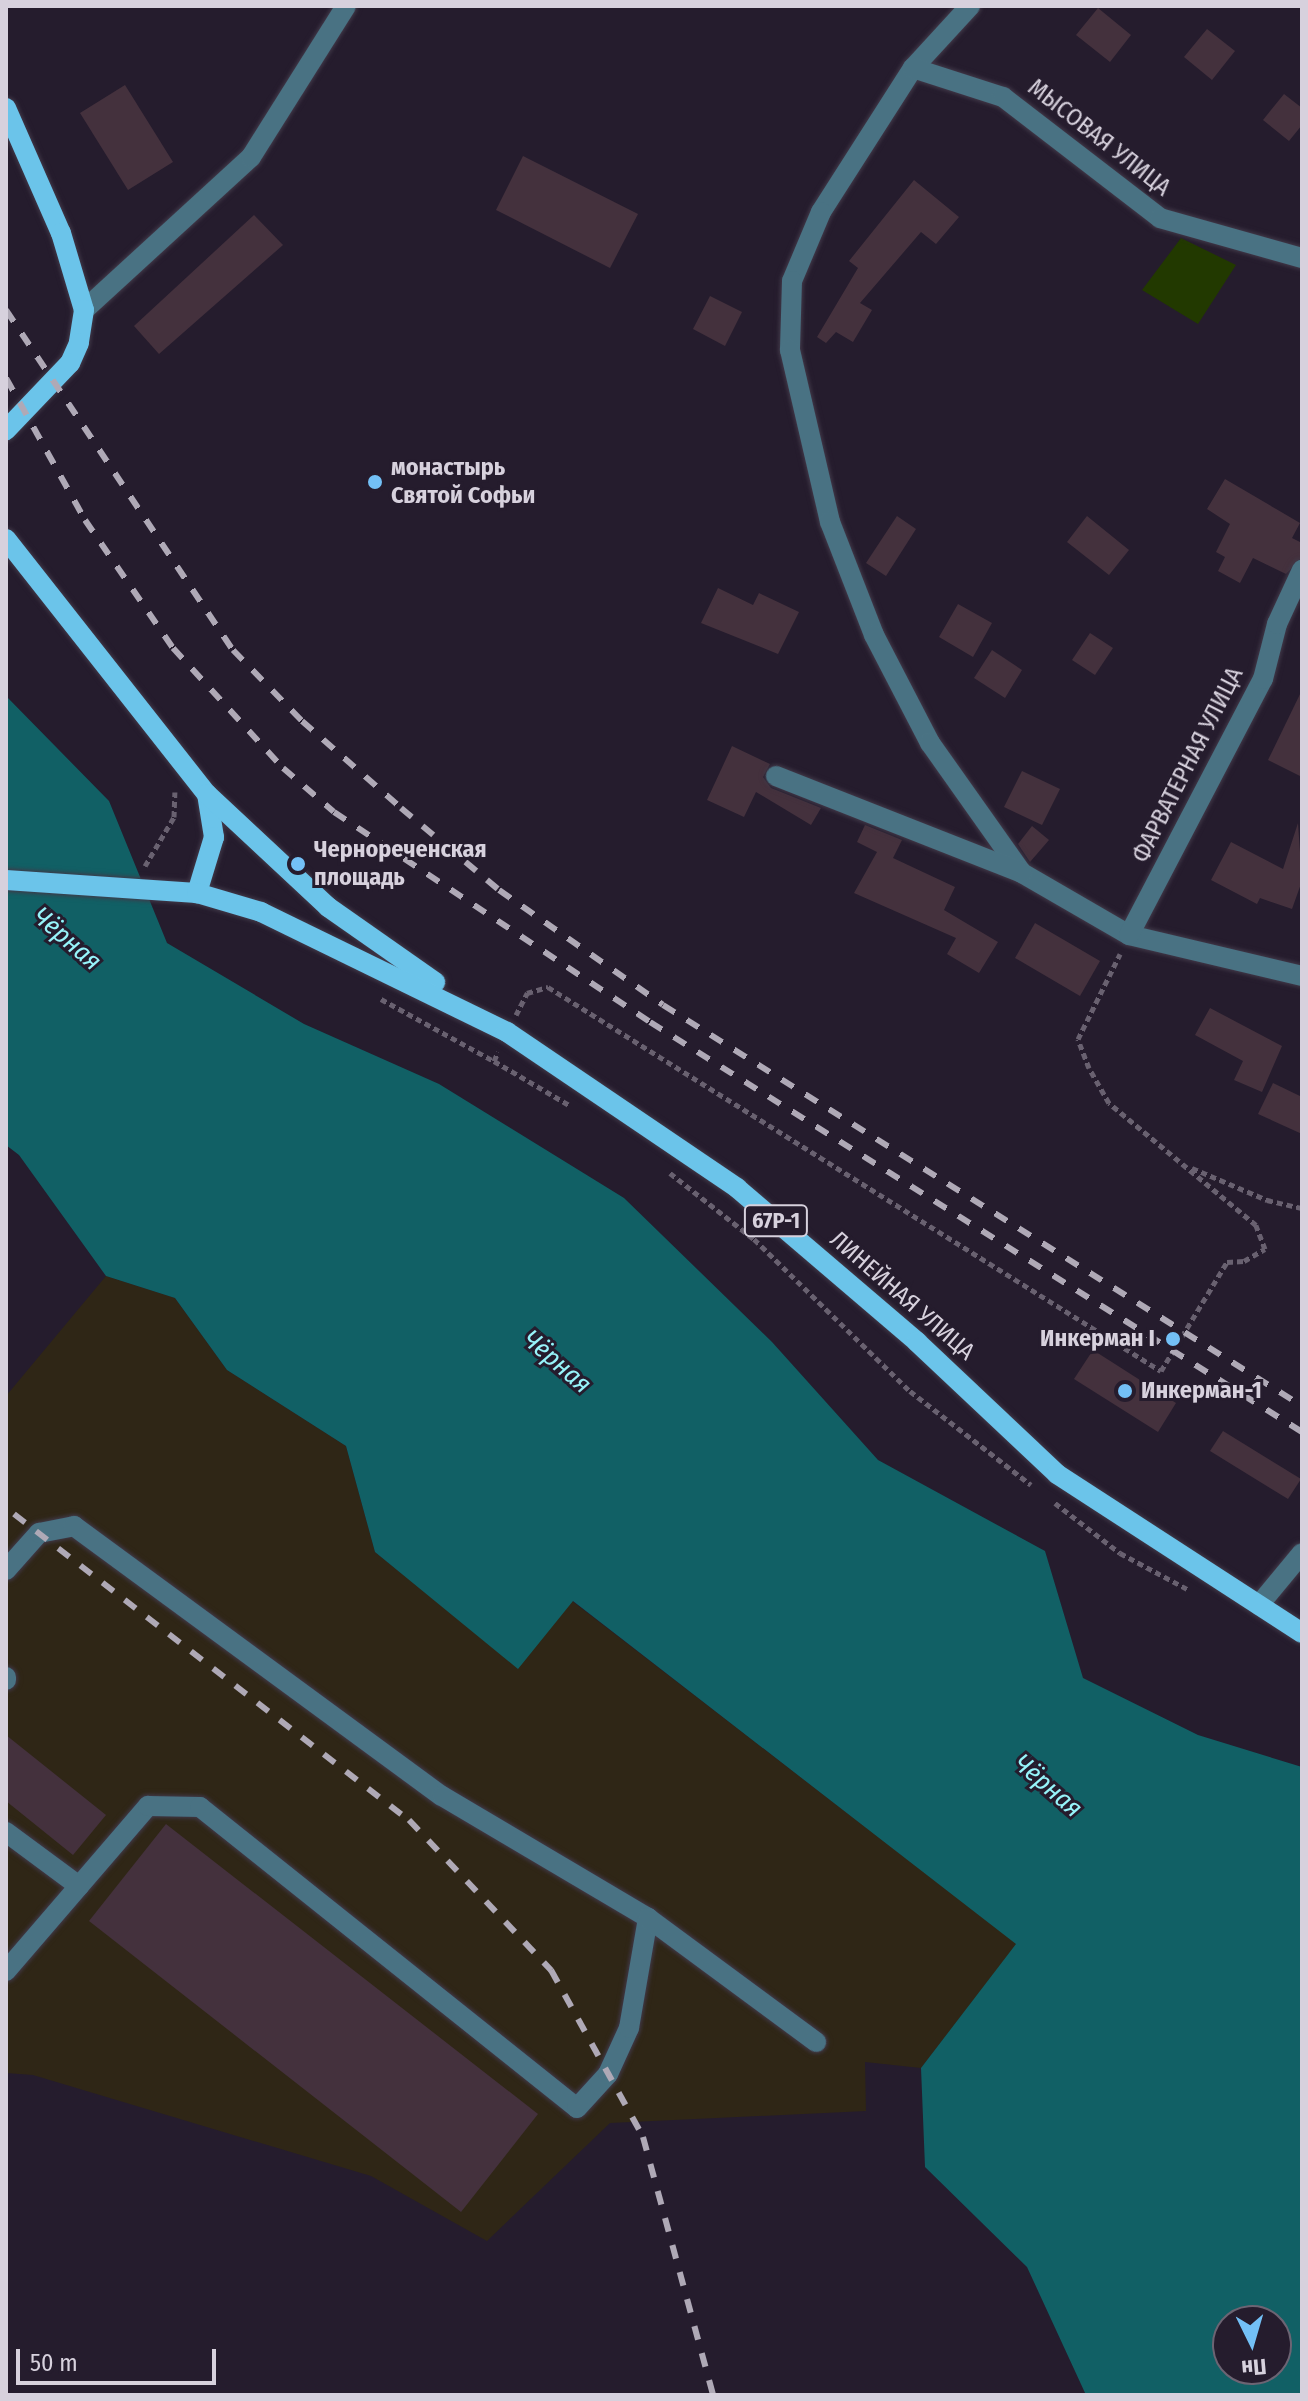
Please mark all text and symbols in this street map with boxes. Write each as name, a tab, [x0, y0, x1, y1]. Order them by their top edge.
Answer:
street label: МЫСОВАЯ УЛИЦА	[1022, 73, 1176, 203]
place label: монастырь Святой Софьи	[391, 454, 535, 510]
marker: монастырь Святой Софьи	[366, 473, 384, 491]
street label: ФАРВАТЕРНАЯ УЛИЦА	[1126, 663, 1250, 867]
place label: Чернореченская площадь	[314, 836, 487, 892]
marker: Чернореченская площадь	[289, 855, 307, 873]
water label: Чёрная	[26, 901, 108, 977]
road number: 67Р-1	[742, 1203, 810, 1239]
street label: ЛИНЕЙНАЯ УЛИЦА	[824, 1225, 980, 1367]
water label: Чёрная	[516, 1324, 598, 1400]
place label: Инкерман I	[1040, 1325, 1155, 1353]
marker: Инкерман I	[1162, 1328, 1184, 1350]
place label: Инкерман-1	[1141, 1377, 1262, 1405]
marker: Инкерман-1	[1116, 1382, 1134, 1400]
water label: Чёрная	[1007, 1748, 1089, 1824]
north arrow	[1212, 2305, 1292, 2385]
scale bar	[20, 2333, 220, 2383]
text: 50 m	[30, 2349, 78, 2377]
text: Пн	[1240, 2353, 1268, 2382]

